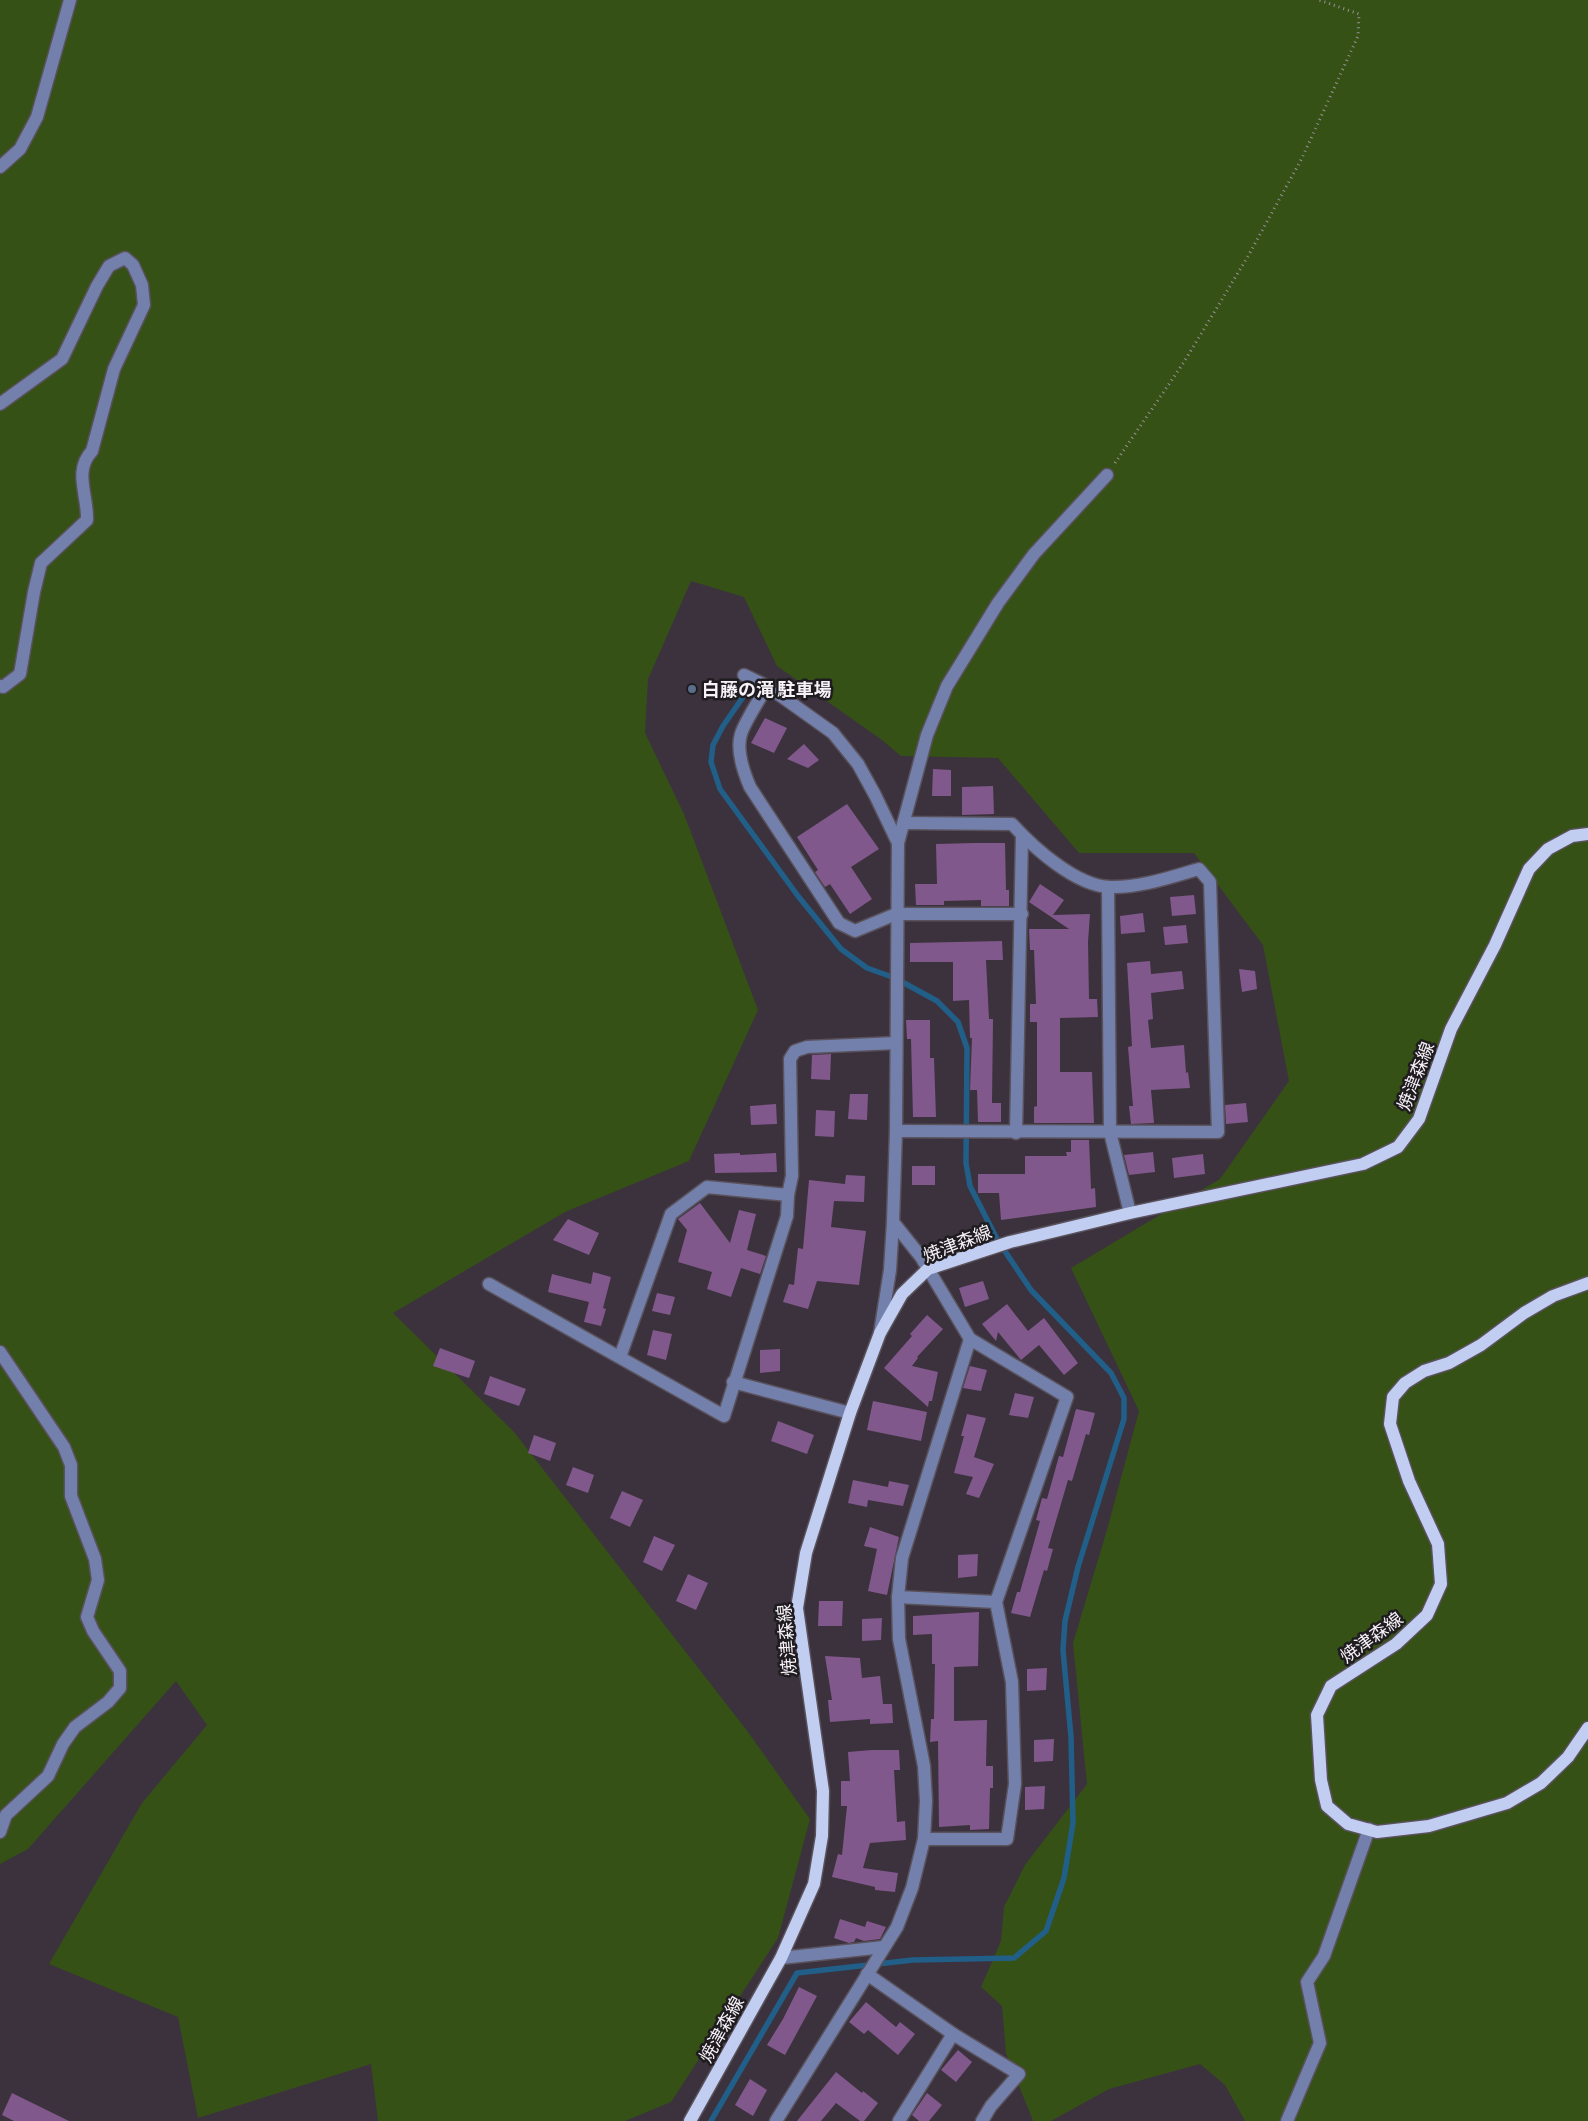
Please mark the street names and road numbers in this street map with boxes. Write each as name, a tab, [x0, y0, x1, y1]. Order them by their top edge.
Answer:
street label: 焼津森線	[1391, 1038, 1439, 1114]
street label: 焼津森線	[919, 1219, 995, 1267]
street label: 焼津森線	[771, 1603, 801, 1677]
street label: 焼津森線	[1335, 1606, 1407, 1668]
street label: 焼津森線	[693, 1992, 749, 2066]

